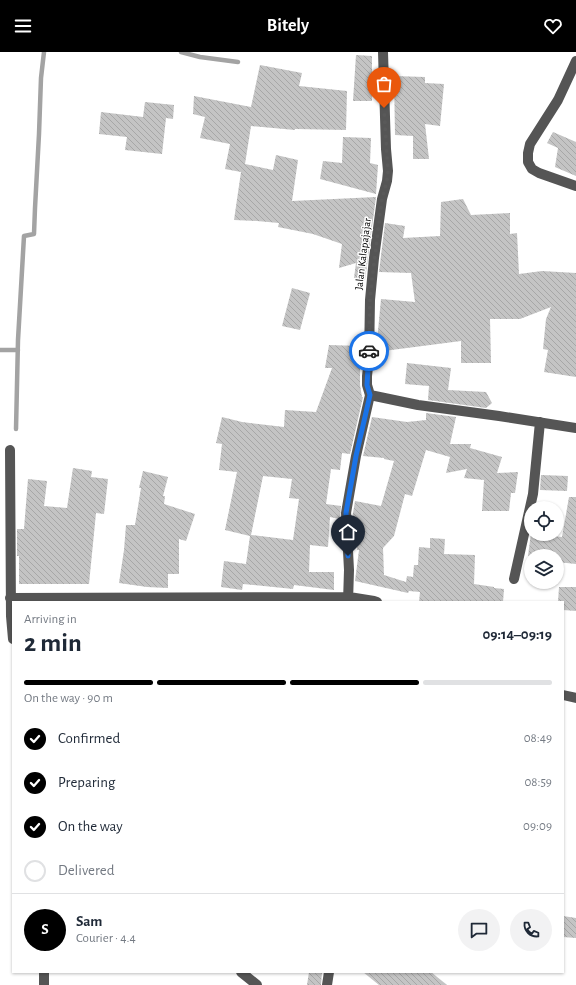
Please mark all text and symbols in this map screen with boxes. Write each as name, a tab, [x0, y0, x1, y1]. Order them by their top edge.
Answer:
icon: menu	[12, 15, 34, 37]
icon: heart	[542, 15, 564, 37]
text: Bitely	[267, 17, 309, 35]
pin	[367, 67, 401, 108]
icon: bag	[373, 73, 395, 95]
street label: Jalan Kalapajajar	[353, 217, 373, 291]
courier	[349, 331, 389, 371]
icon: car	[358, 340, 380, 362]
map controls	[524, 501, 564, 589]
button: locate	[524, 501, 564, 541]
pin	[331, 515, 365, 556]
icon: home	[337, 521, 359, 543]
button: layers	[524, 549, 564, 589]
text: Arriving in	[24, 613, 77, 626]
text: 09:14–09:19	[483, 627, 552, 642]
text: 2 min	[24, 630, 82, 656]
text: On the way · 90 m	[24, 692, 113, 705]
icon: check	[24, 728, 46, 750]
text: Confirmed	[58, 731, 120, 746]
text: 08:49	[524, 732, 552, 745]
icon: check	[24, 772, 46, 794]
text: Preparing	[58, 775, 115, 790]
text: 08:59	[524, 776, 552, 789]
icon: check	[24, 816, 46, 838]
text: On the way	[58, 819, 123, 834]
text: 09:09	[523, 820, 552, 833]
text: Delivered	[58, 863, 115, 878]
button: chat	[458, 909, 500, 951]
button: phone	[510, 909, 552, 951]
text: Sam	[76, 914, 102, 929]
text: S	[41, 922, 49, 937]
text: Courier · 4.4	[76, 932, 136, 945]

